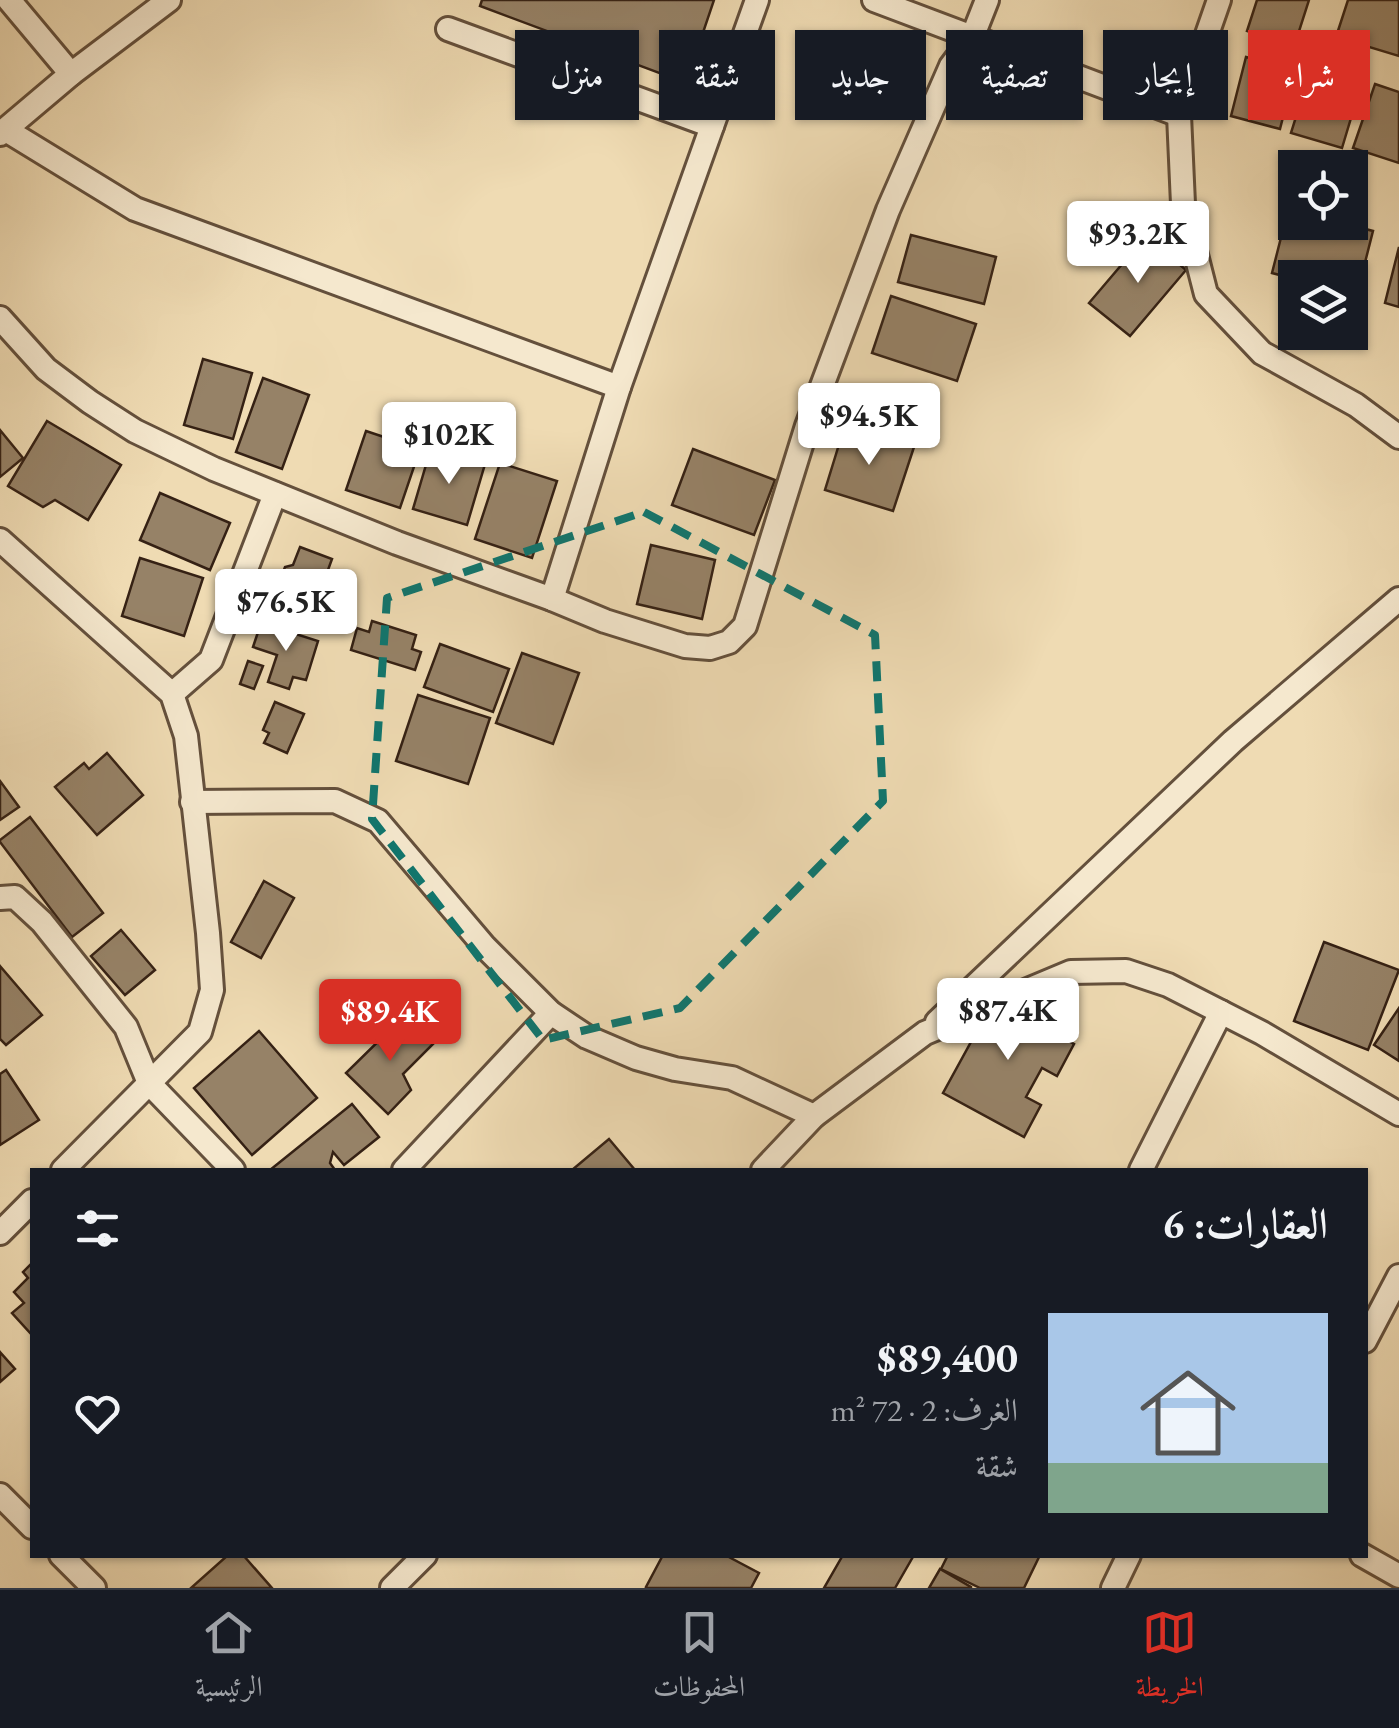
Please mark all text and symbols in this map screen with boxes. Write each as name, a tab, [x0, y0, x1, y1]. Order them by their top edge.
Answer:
chip: منزل	[515, 30, 639, 120]
chip: شقة	[659, 30, 775, 120]
chip: جديد	[795, 30, 926, 120]
chip: تصفية	[946, 30, 1083, 120]
chip: إيجار	[1103, 30, 1228, 120]
chip: شراء	[1248, 30, 1370, 120]
map controls	[1278, 150, 1368, 350]
button: locate	[1278, 150, 1368, 240]
pin: $93.2K	[1057, 201, 1219, 286]
text: $93.2K	[1089, 212, 1187, 254]
button: layers	[1278, 260, 1368, 350]
pin: $94.5K	[788, 383, 950, 468]
text: $94.5K	[820, 394, 918, 436]
pin: $102K	[379, 402, 519, 487]
text: $102K	[404, 413, 494, 455]
pin: $76.5K	[205, 569, 367, 654]
text: $76.5K	[237, 580, 335, 622]
pin: $87.4K	[927, 978, 1089, 1063]
pin: $89.4K	[309, 979, 471, 1064]
text: $87.4K	[959, 989, 1057, 1031]
text: $89.4K	[341, 990, 439, 1032]
text: العقارات: 6	[1162, 1196, 1328, 1251]
icon: filters	[70, 1201, 125, 1256]
text: $89,400	[877, 1330, 1018, 1385]
icon: home	[1128, 1353, 1248, 1473]
icon: heart	[70, 1386, 125, 1441]
text: الغرف: 2 · 72 m²	[831, 1389, 1018, 1431]
text: شقة	[976, 1445, 1018, 1487]
tab: الرئيسية	[195, 1605, 262, 1714]
tab: المحفوظات	[653, 1605, 745, 1714]
tab: الخريطة	[1136, 1605, 1204, 1714]

